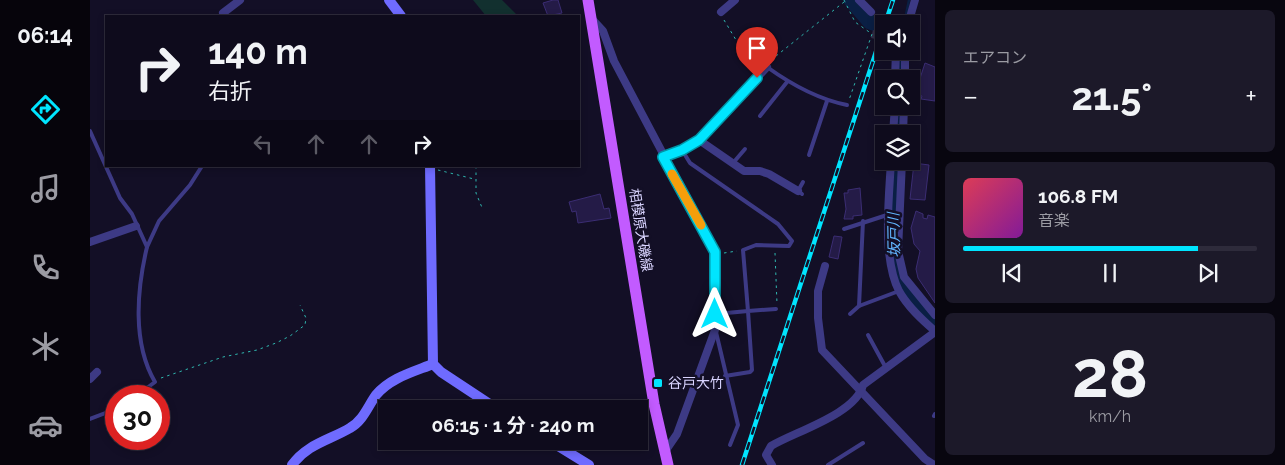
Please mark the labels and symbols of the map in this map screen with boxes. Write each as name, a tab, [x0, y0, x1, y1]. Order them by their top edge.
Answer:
pin	[736, 27, 778, 78]
street label: 相模原大磯線	[627, 187, 655, 273]
water label: 坂戸川	[885, 210, 903, 258]
position arrow	[688, 287, 740, 339]
place label: 谷戸大竹	[668, 375, 724, 391]
marker: 谷戸大竹	[652, 377, 664, 389]
speed limit sign: 30	[105, 385, 170, 450]

